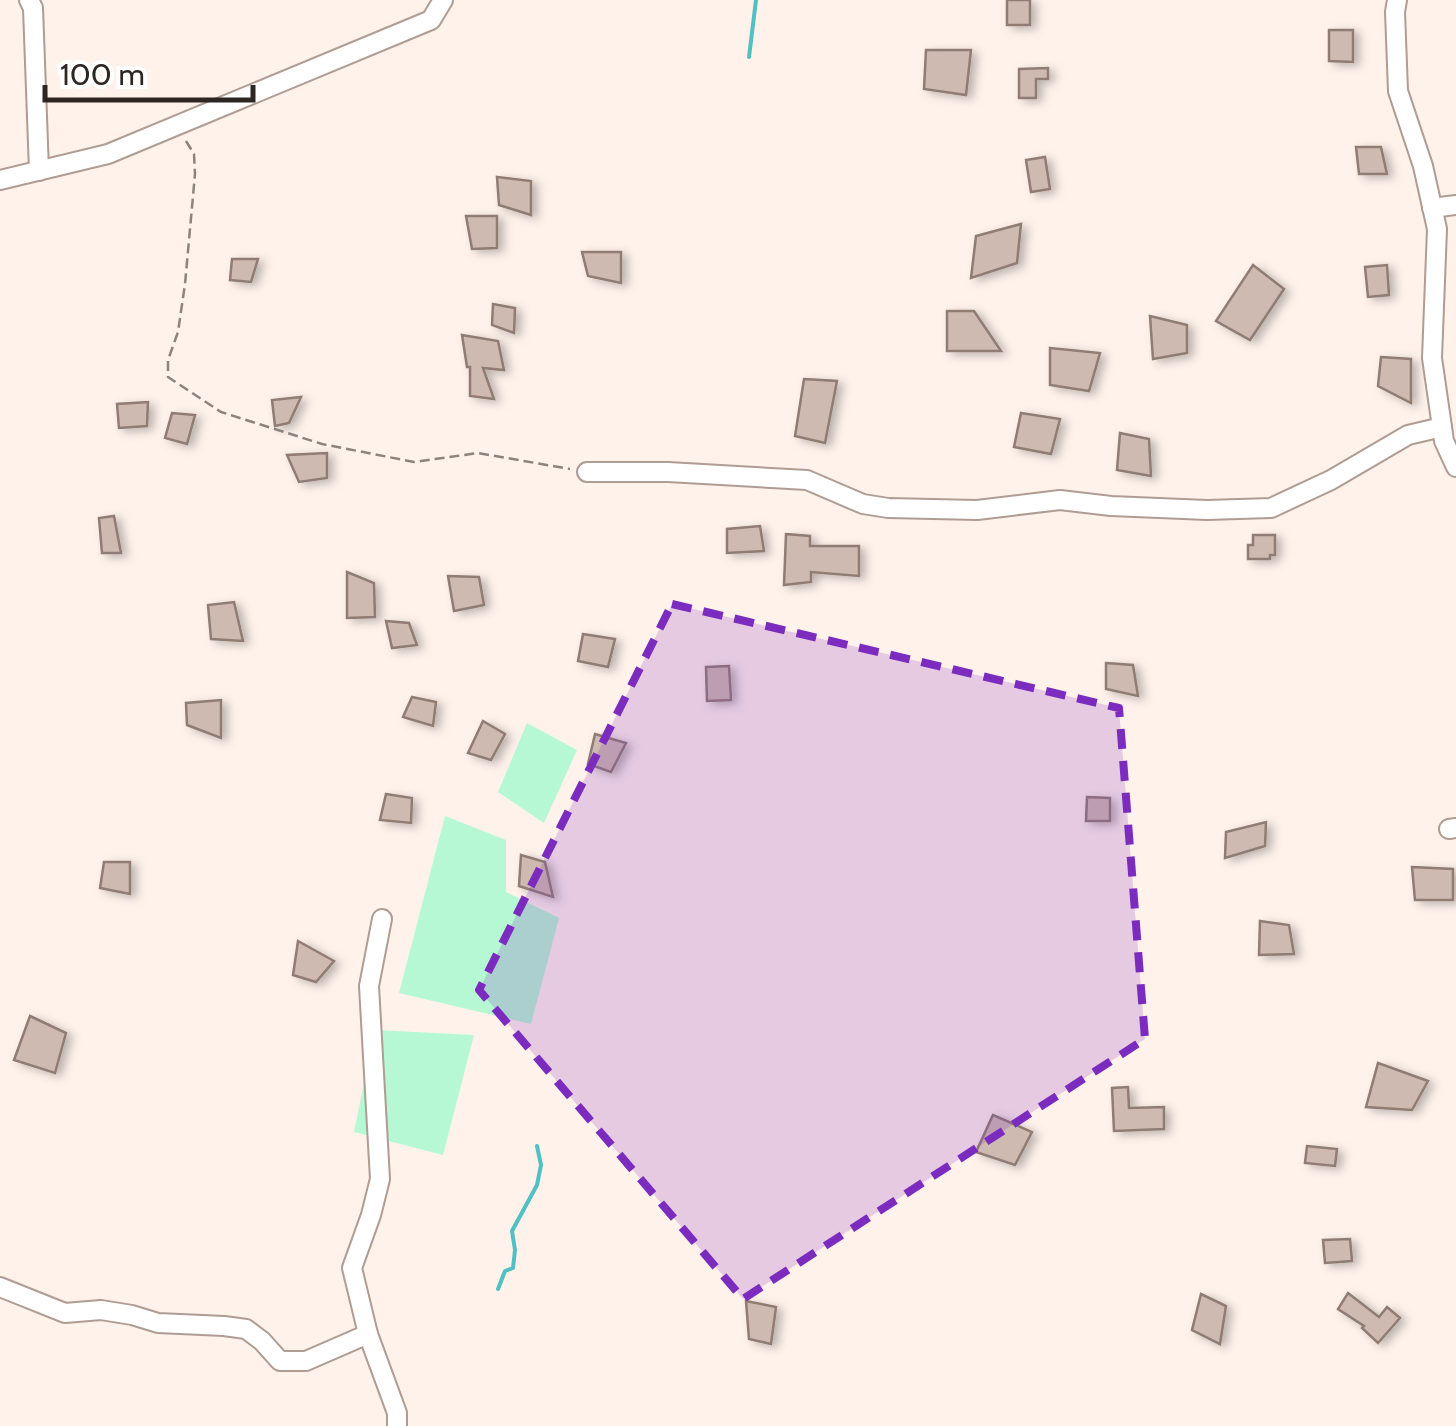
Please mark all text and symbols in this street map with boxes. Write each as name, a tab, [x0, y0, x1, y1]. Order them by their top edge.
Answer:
scale bar	[45, 40, 252, 102]
text: 100 m	[60, 56, 145, 93]

